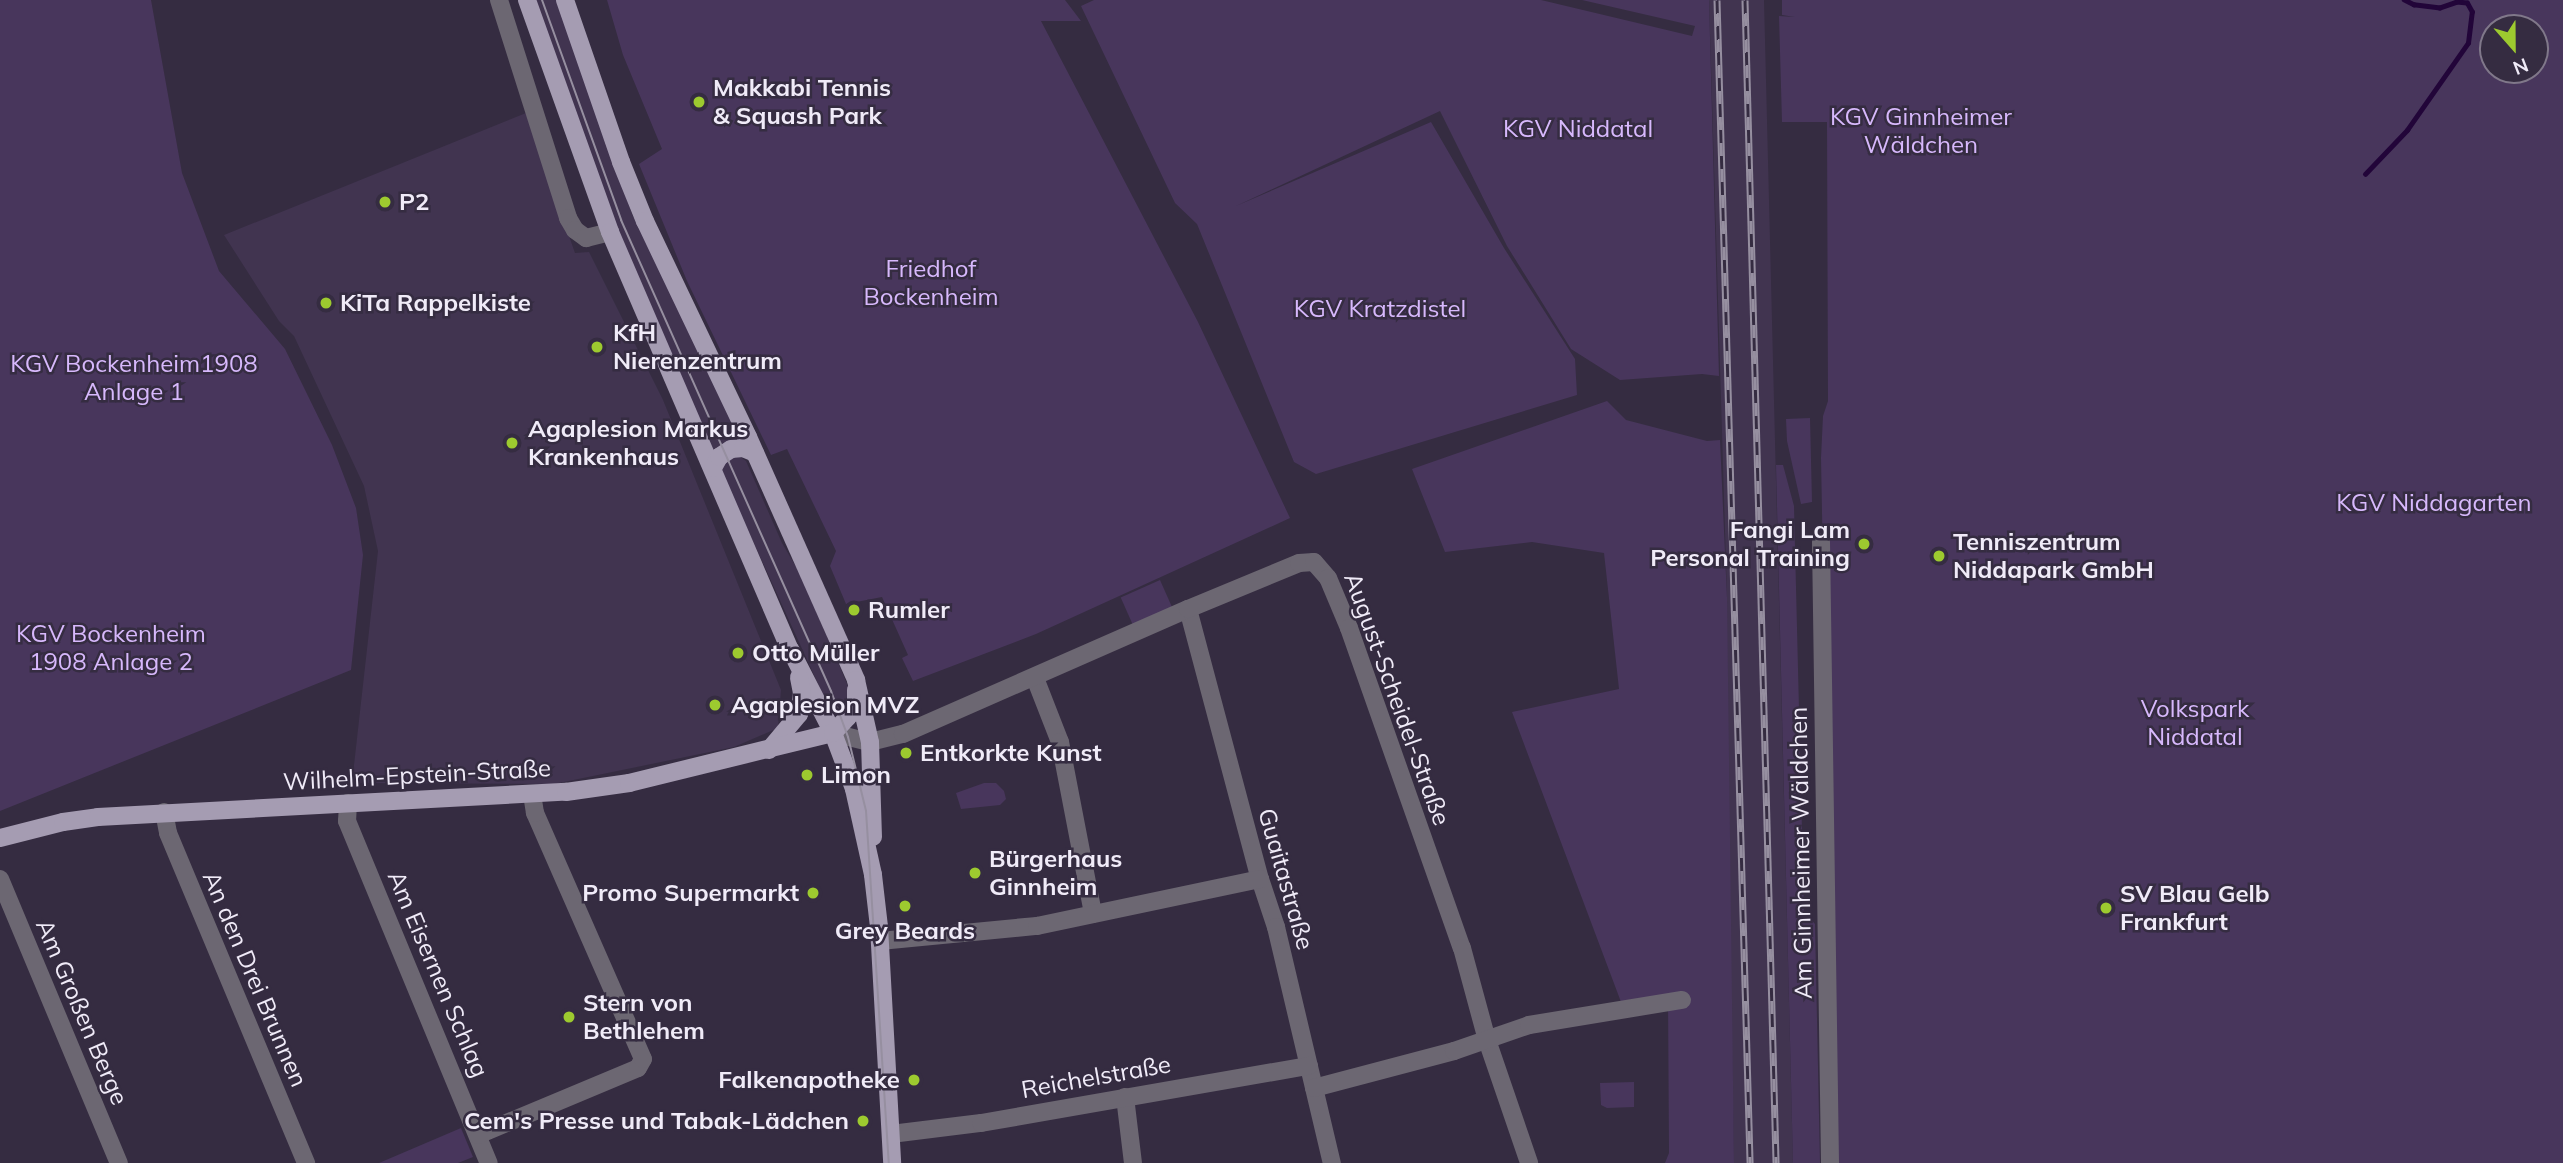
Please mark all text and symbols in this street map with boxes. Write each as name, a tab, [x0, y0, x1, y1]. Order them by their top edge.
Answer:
north arrow	[2479, 14, 2549, 84]
text: N	[2510, 53, 2532, 81]
place label: Makkabi Tennis & Squash Park	[713, 74, 891, 130]
marker: Makkabi Tennis & Squash Park	[691, 94, 707, 110]
park label: KGV Ginnheimer Wäldchen	[1830, 103, 2012, 159]
park label: KGV Niddatal	[1503, 115, 1653, 143]
place label: P2	[399, 188, 429, 216]
marker: P2	[377, 194, 393, 210]
park label: Friedhof Bockenheim	[864, 255, 998, 311]
place label: KiTa Rappelkiste	[340, 289, 531, 317]
marker: KiTa Rappelkiste	[318, 295, 334, 311]
park label: KGV Kratzdistel	[1294, 295, 1466, 323]
place label: KfH Nierenzentrum	[613, 319, 782, 375]
marker: KfH Nierenzentrum	[587, 337, 607, 357]
park label: KGV Bockenheim1908 Anlage 1	[10, 350, 258, 406]
place label: Agaplesion Markus Krankenhaus	[528, 415, 748, 471]
marker: Agaplesion Markus Krankenhaus	[502, 433, 522, 453]
park label: KGV Niddagarten	[2336, 489, 2532, 517]
place label: Fangi Lam Personal Training	[1650, 516, 1850, 572]
place label: Tenniszentrum Niddapark GmbH	[1953, 528, 2154, 584]
marker: Fangi Lam Personal Training	[1856, 536, 1872, 552]
marker: Tenniszentrum Niddapark GmbH	[1931, 548, 1947, 564]
street label: August-Scheidel-Straße	[1338, 569, 1456, 829]
place label: Rumler	[868, 596, 950, 624]
marker: Rumler	[846, 602, 862, 618]
park label: KGV Bockenheim 1908 Anlage 2	[16, 620, 206, 676]
place label: Otto Müller	[752, 639, 879, 667]
marker: Otto Müller	[730, 645, 746, 661]
place label: Agaplesion MVZ	[731, 691, 919, 719]
marker: Agaplesion MVZ	[705, 695, 725, 715]
park label: Volkspark Niddatal	[2141, 695, 2249, 751]
street label: Am Ginnheimer Wäldchen	[1784, 706, 1818, 1000]
place label: Entkorkte Kunst	[920, 739, 1102, 767]
marker: Entkorkte Kunst	[898, 745, 914, 761]
street label: Wilhelm-Epstein-Straße	[282, 754, 552, 796]
place label: Limon	[821, 761, 891, 789]
marker: Limon	[799, 767, 815, 783]
street label: Guaitastraße	[1252, 805, 1320, 953]
place label: Bürgerhaus Ginnheim	[989, 845, 1122, 901]
marker: Bürgerhaus Ginnheim	[967, 865, 983, 881]
street label: Am Eisernen Schlag	[381, 866, 495, 1082]
street label: An den Drei Brunnen	[197, 867, 313, 1091]
place label: Promo Supermarkt	[582, 879, 799, 907]
place label: SV Blau Gelb Frankfurt	[2120, 880, 2270, 936]
marker: Promo Supermarkt	[805, 885, 821, 901]
marker: Grey Beards	[897, 898, 913, 914]
marker: SV Blau Gelb Frankfurt	[2098, 900, 2114, 916]
street label: Am Großen Berge	[30, 915, 134, 1109]
place label: Grey Beards	[835, 917, 975, 945]
place label: Stern von Bethlehem	[583, 989, 705, 1045]
marker: Stern von Bethlehem	[561, 1009, 577, 1025]
street label: Reichelstraße	[1019, 1050, 1173, 1104]
place label: Falkenapotheke	[718, 1066, 900, 1094]
marker: Falkenapotheke	[906, 1072, 922, 1088]
place label: Cem's Presse und Tabak-Lädchen	[464, 1107, 849, 1135]
marker: Cem's Presse und Tabak-Lädchen	[855, 1113, 871, 1129]

